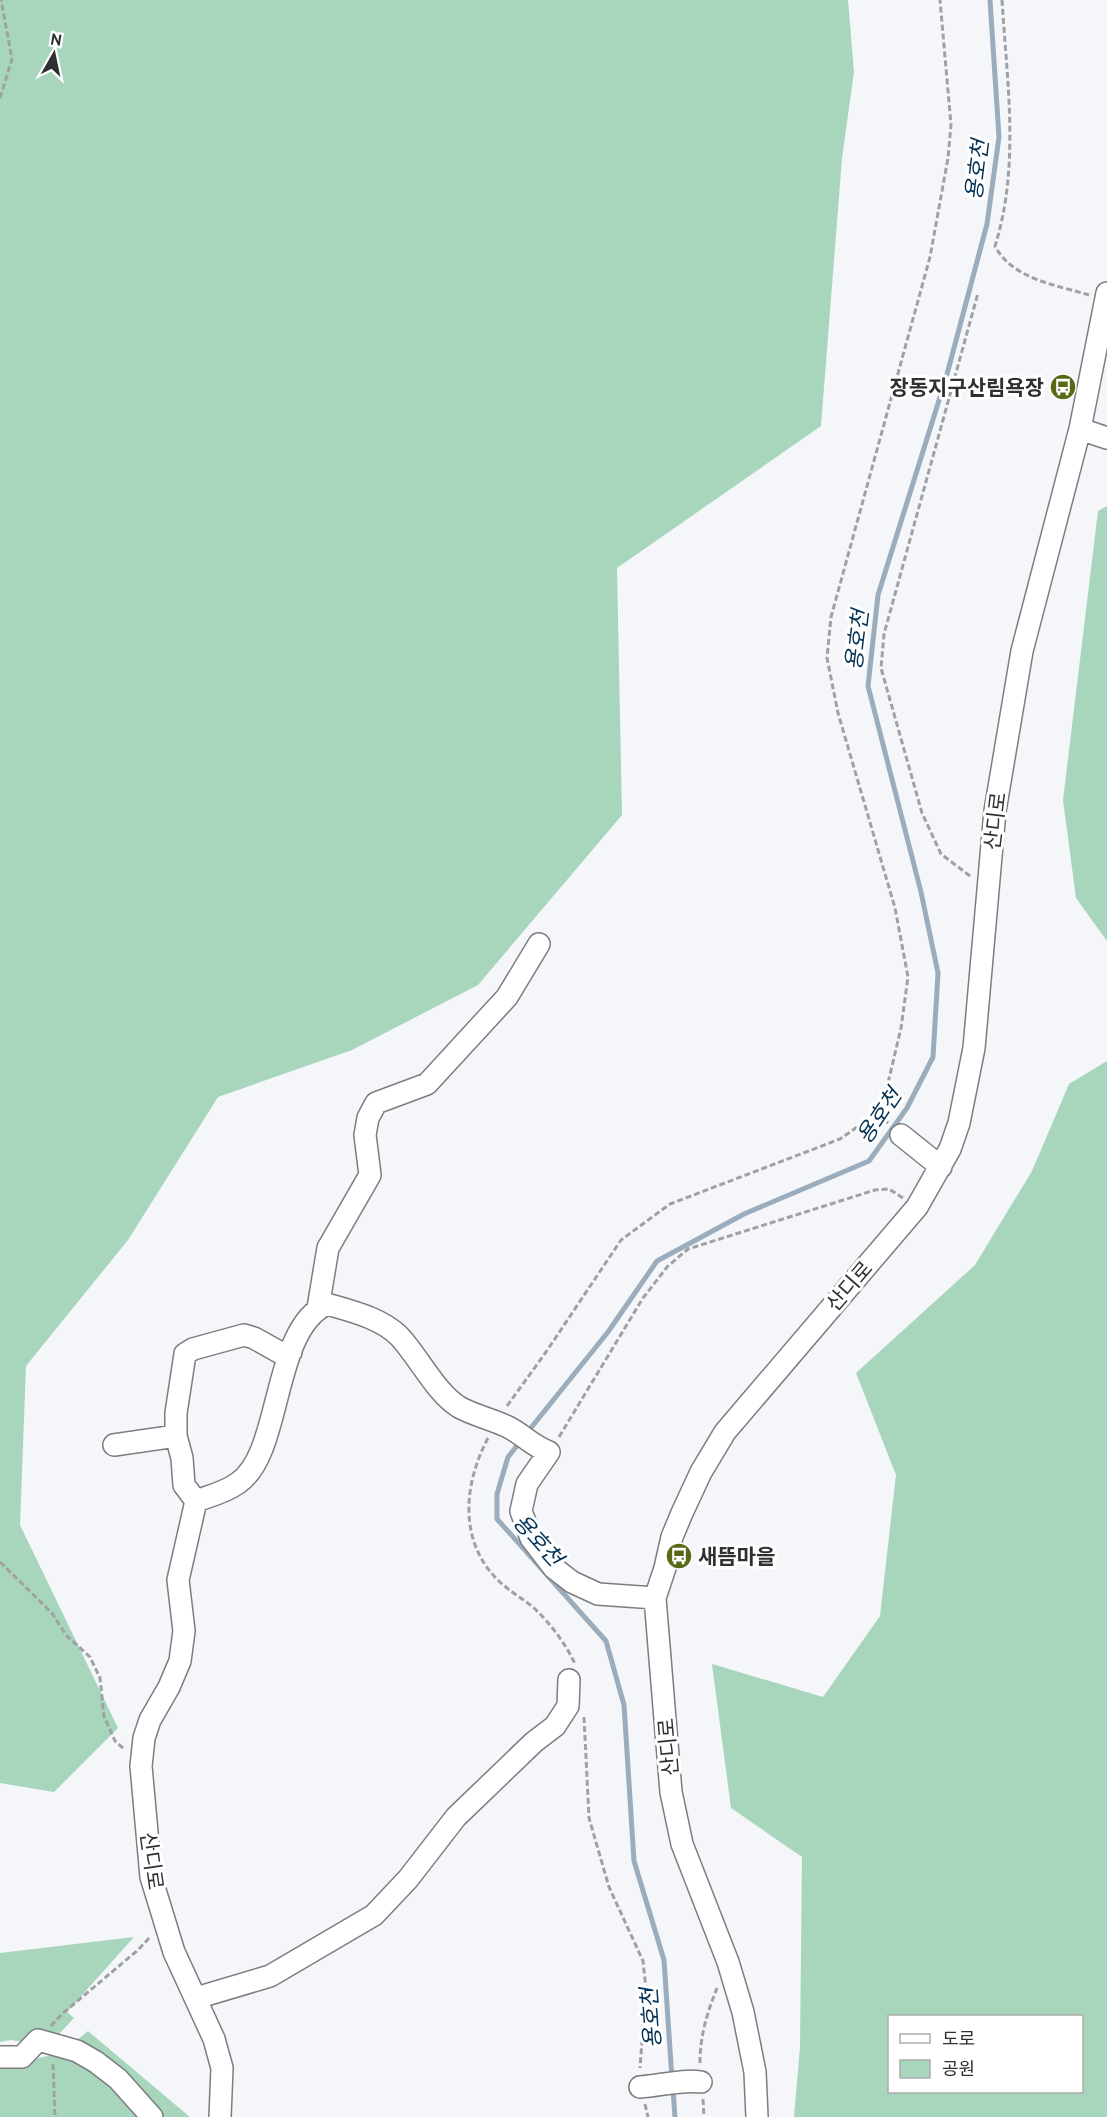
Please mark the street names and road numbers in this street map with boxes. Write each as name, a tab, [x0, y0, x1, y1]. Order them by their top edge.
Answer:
street label: 산디로	[979, 791, 1011, 851]
street label: 산디로	[821, 1256, 877, 1316]
street label: 산디로	[653, 1717, 683, 1777]
street label: 산디로	[136, 1831, 168, 1891]

